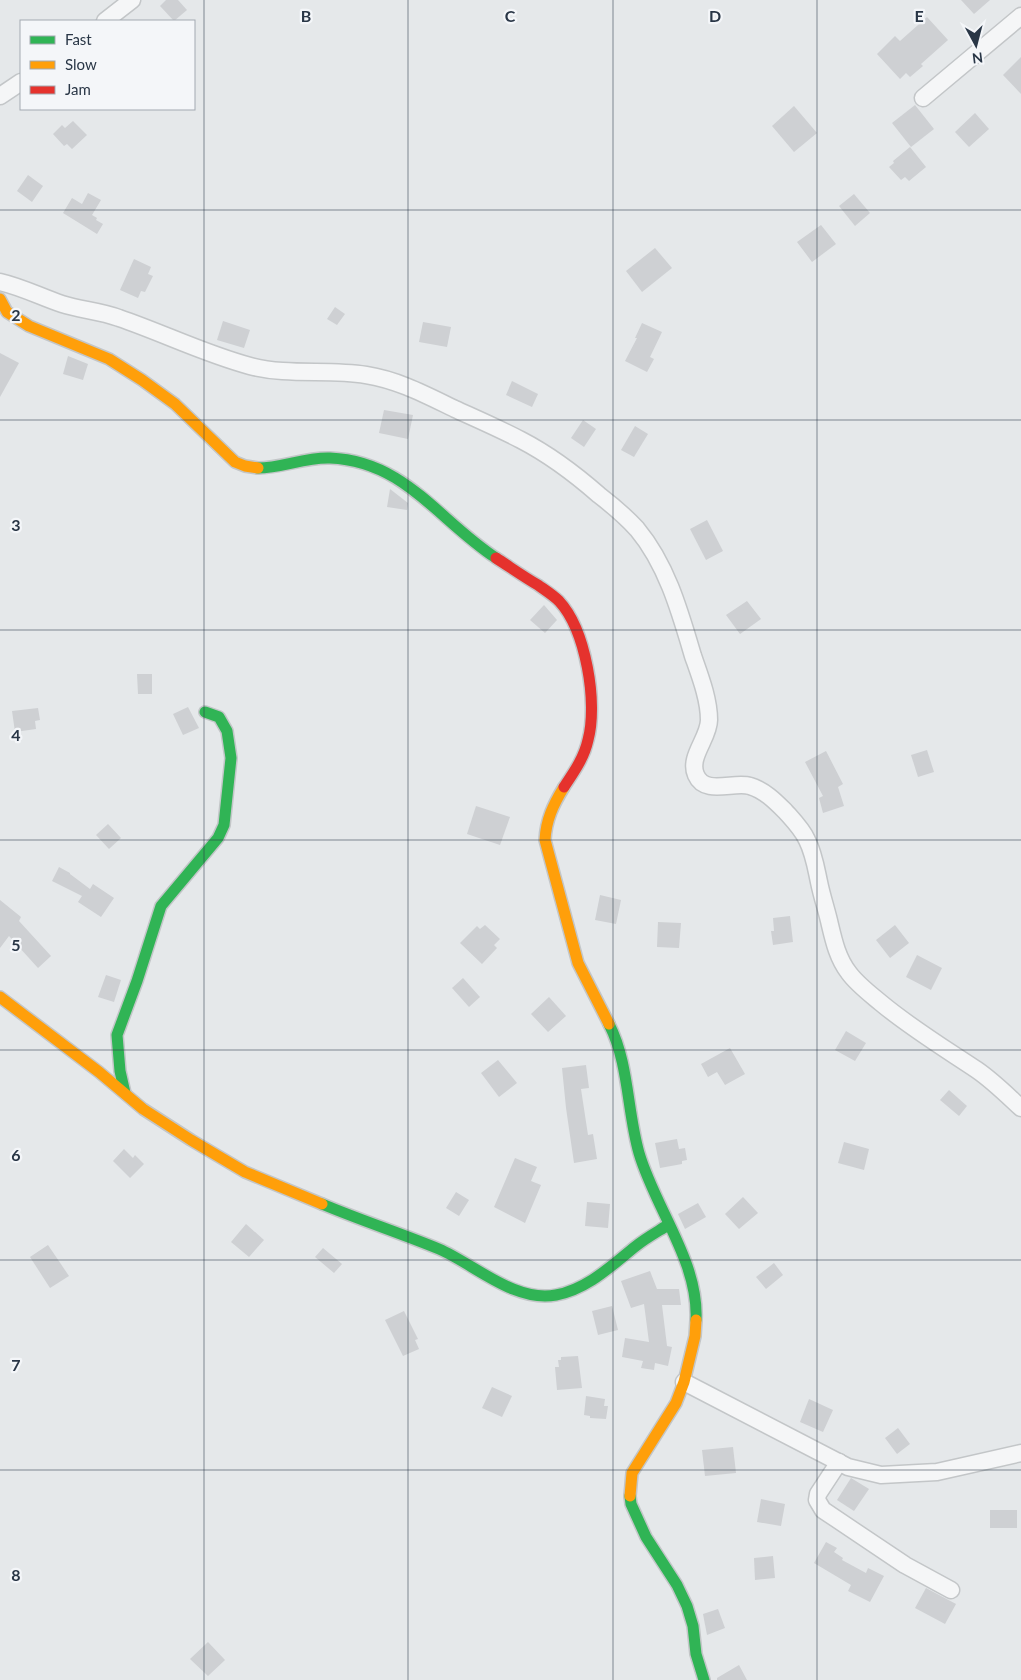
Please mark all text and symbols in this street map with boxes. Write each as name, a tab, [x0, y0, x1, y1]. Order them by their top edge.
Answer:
text: B	[301, 6, 311, 25]
text: C	[505, 6, 516, 25]
text: D	[709, 6, 721, 25]
text: E	[914, 6, 924, 25]
legend	[20, 20, 195, 110]
north arrow	[951, 20, 1001, 70]
text: Fast	[65, 30, 92, 48]
text: N	[971, 49, 984, 67]
text: Slow	[65, 55, 97, 73]
text: Jam	[65, 80, 91, 98]
text: 2	[11, 305, 21, 324]
text: 3	[11, 515, 21, 534]
text: 4	[11, 725, 21, 744]
text: 5	[11, 935, 21, 954]
text: 6	[11, 1145, 21, 1164]
text: 7	[11, 1355, 21, 1374]
text: 8	[11, 1565, 21, 1584]

